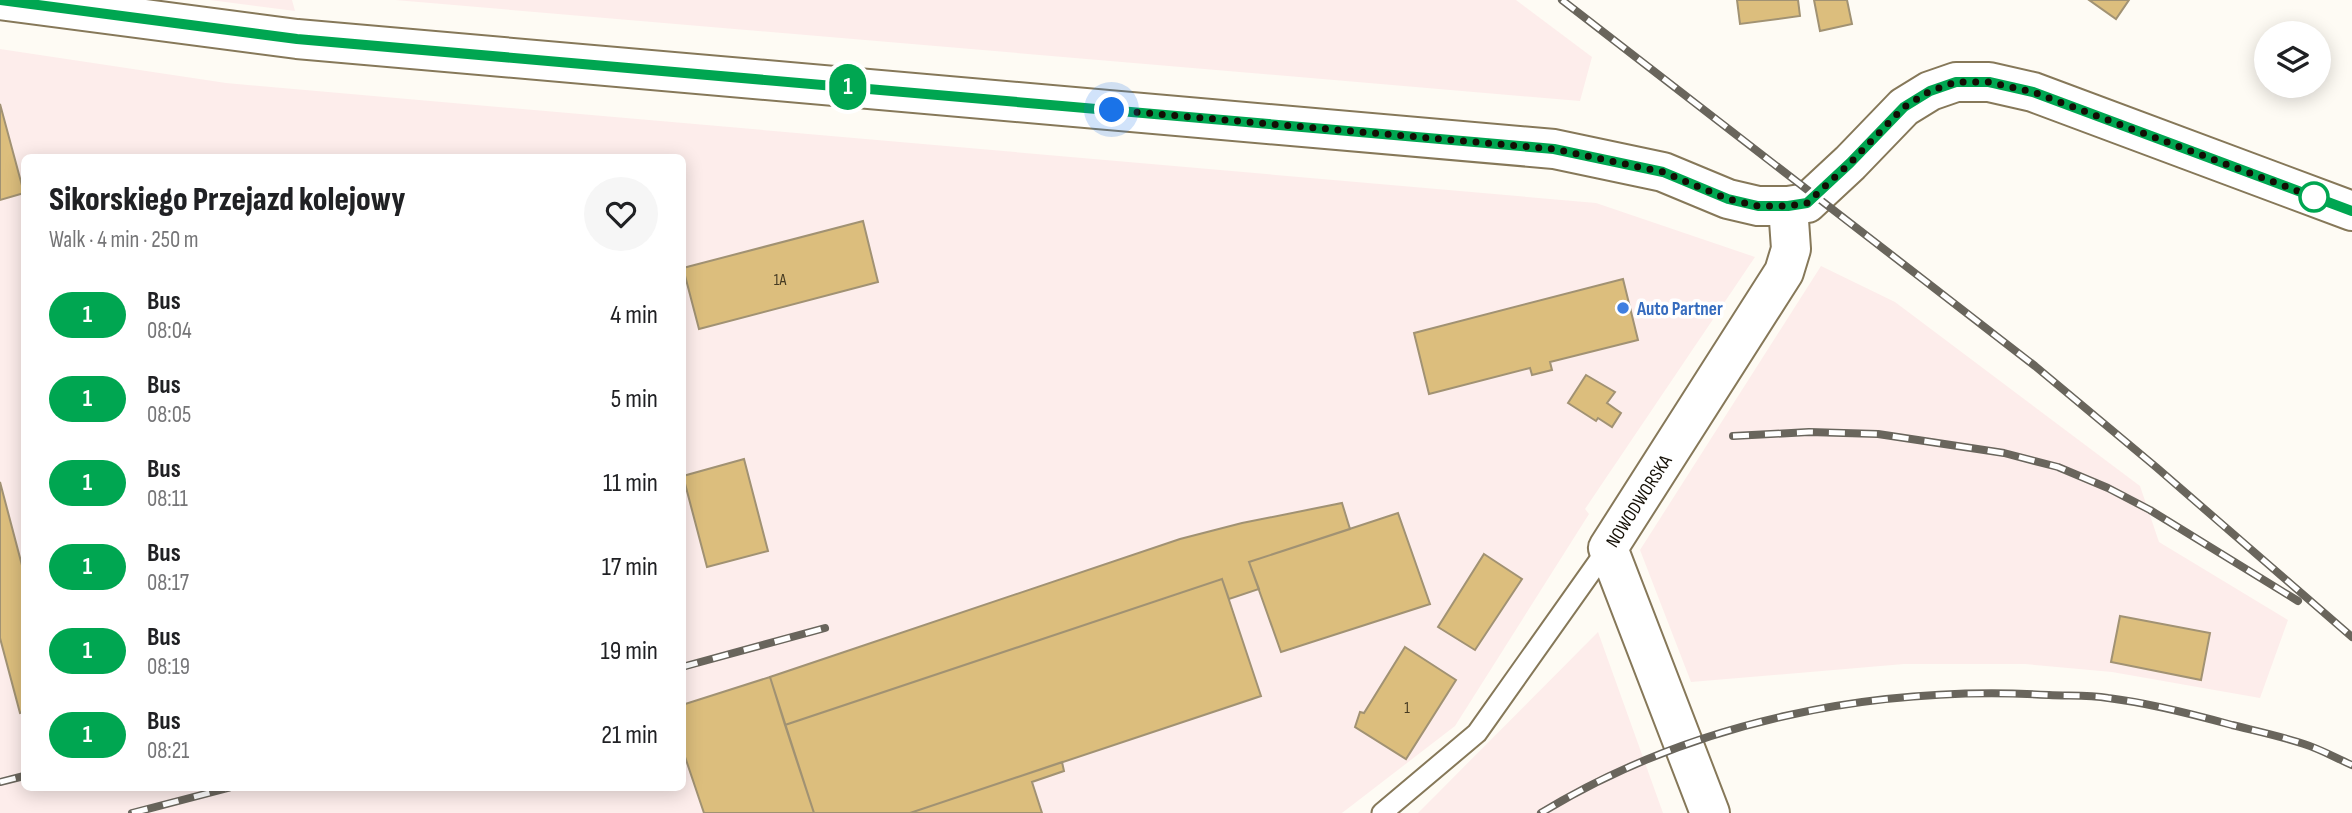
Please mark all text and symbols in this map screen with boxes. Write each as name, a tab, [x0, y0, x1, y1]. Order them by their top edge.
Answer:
map controls	[2254, 21, 2331, 98]
button: layers	[2254, 21, 2331, 98]
line badge: 1	[825, 64, 871, 110]
text: 1	[843, 72, 853, 101]
your location	[1094, 92, 1129, 127]
button: heart	[584, 177, 658, 251]
text: Sikorskiego Przejazd kolejowy	[49, 180, 405, 220]
unlabelled marker	[2299, 182, 2329, 212]
text: Walk · 4 min · 250 m	[49, 226, 199, 254]
house number: 1A	[774, 271, 786, 290]
text: Bus	[147, 286, 181, 317]
place label: Auto Partner	[1636, 298, 1723, 321]
text: 1	[83, 300, 92, 329]
text: 4 min	[610, 300, 658, 331]
marker: Auto Partner	[1615, 300, 1631, 316]
text: 08:04	[147, 317, 192, 345]
text: Bus	[147, 370, 181, 401]
text: 1	[83, 384, 92, 413]
text: 5 min	[611, 384, 658, 415]
text: 08:05	[147, 401, 191, 429]
street label: NOWODWORSKA	[1601, 450, 1678, 552]
text: Bus	[147, 454, 181, 485]
text: 1	[83, 468, 92, 497]
text: 11 min	[603, 468, 658, 499]
text: 08:11	[147, 485, 188, 513]
text: Bus	[147, 538, 181, 569]
text: 1	[83, 552, 92, 581]
text: 17 min	[602, 552, 658, 583]
text: 08:17	[147, 569, 189, 597]
text: Bus	[147, 622, 181, 653]
text: 1	[83, 636, 92, 665]
text: 19 min	[601, 636, 658, 667]
text: 08:19	[147, 653, 190, 681]
house number: 1	[1404, 699, 1410, 718]
text: Bus	[147, 706, 181, 737]
text: 1	[83, 720, 92, 749]
text: 21 min	[601, 720, 658, 751]
text: 08:21	[147, 737, 189, 765]

